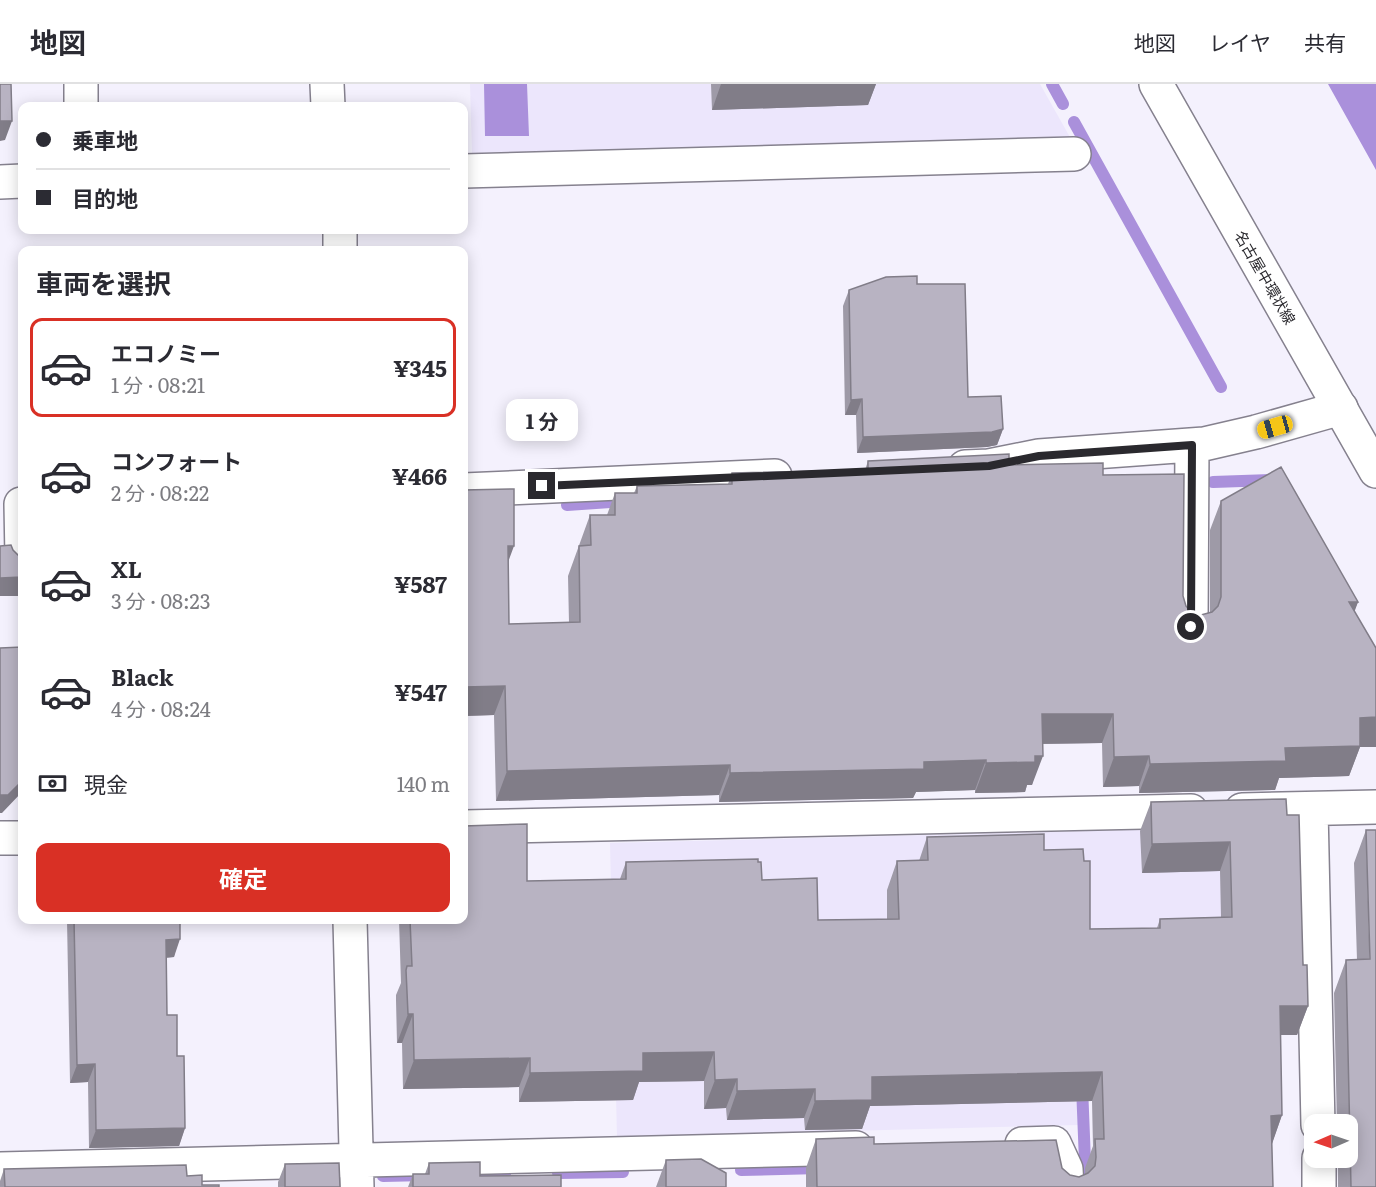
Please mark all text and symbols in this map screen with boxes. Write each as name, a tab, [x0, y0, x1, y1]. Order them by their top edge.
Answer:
text: 地図	[30, 20, 86, 62]
text: 地図	[1134, 26, 1176, 57]
text: レイヤ	[1209, 26, 1271, 57]
text: 共有	[1304, 26, 1346, 57]
text: 乗車地	[72, 123, 138, 156]
text: 目的地	[72, 181, 138, 214]
street label: 名古屋中環状線	[1230, 226, 1302, 328]
text: 車両を選択	[36, 262, 171, 302]
text: エコノミー	[111, 336, 221, 369]
icon: car	[39, 341, 93, 395]
text: ¥345	[393, 351, 447, 384]
text: 1 分 · 08:21	[111, 369, 205, 399]
callout: 1 分	[506, 399, 578, 441]
text: 1 分	[526, 405, 558, 435]
car	[1255, 413, 1295, 441]
text: コンフォート	[111, 444, 242, 477]
icon: car	[39, 449, 93, 503]
text: ¥466	[392, 459, 447, 492]
route end	[528, 472, 555, 499]
text: 2 分 · 08:22	[111, 477, 209, 507]
text: XL	[111, 552, 142, 585]
icon: car	[39, 557, 93, 611]
text: ¥587	[394, 567, 447, 600]
text: 3 分 · 08:23	[111, 585, 211, 615]
route start	[1177, 613, 1204, 640]
text: Black	[111, 660, 173, 693]
icon: car	[39, 665, 93, 719]
text: ¥547	[394, 675, 447, 708]
text: 4 分 · 08:24	[111, 693, 211, 723]
icon: cash	[36, 767, 69, 800]
text: 現金	[84, 767, 128, 800]
text: 140 m	[397, 768, 450, 798]
button: 確定	[36, 843, 450, 912]
north arrow	[1304, 1114, 1358, 1168]
map controls	[1304, 1114, 1358, 1168]

